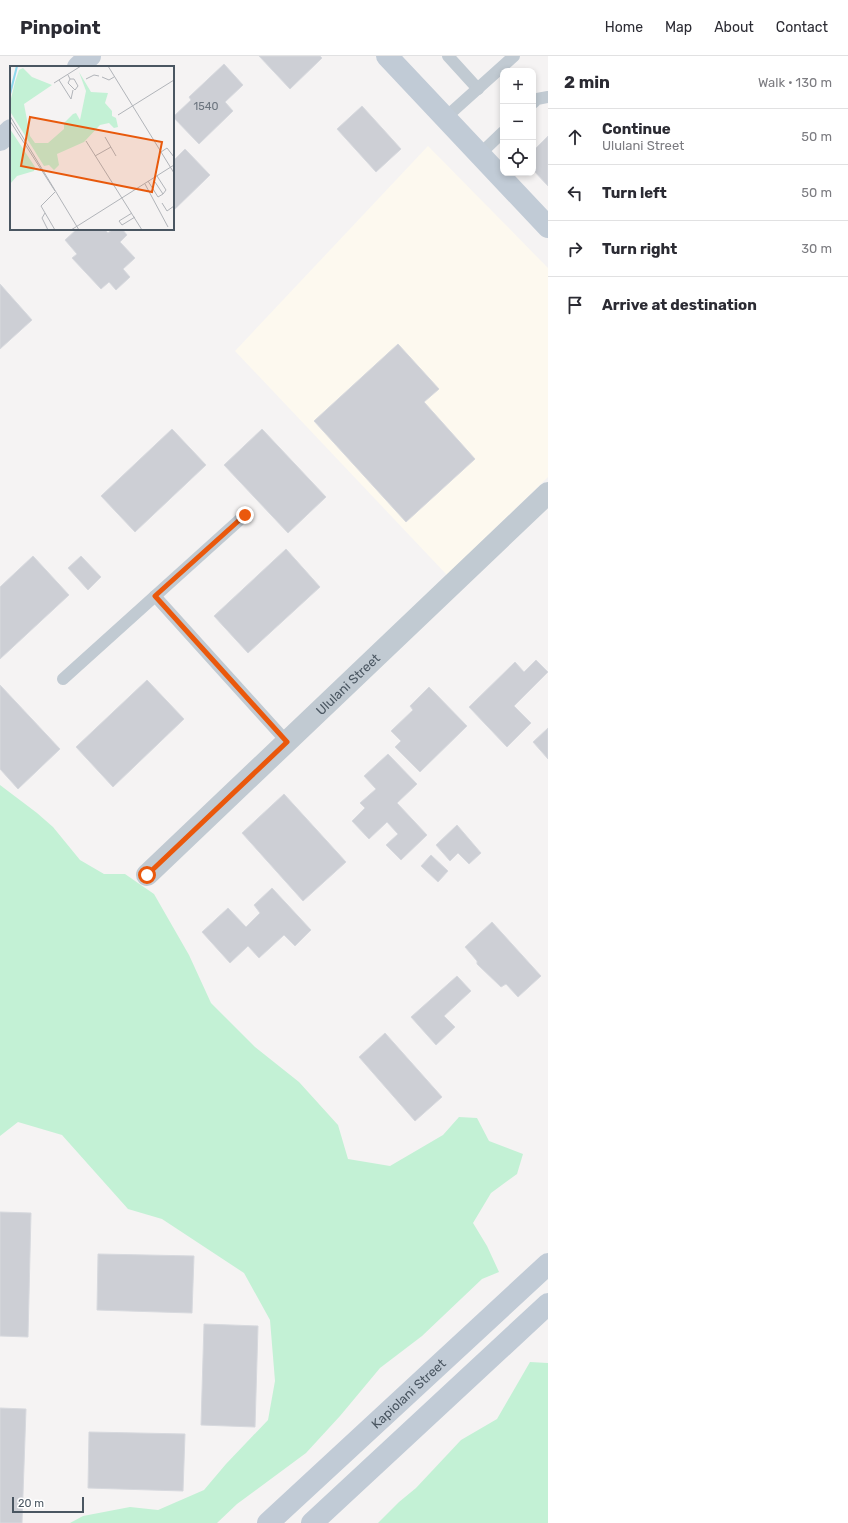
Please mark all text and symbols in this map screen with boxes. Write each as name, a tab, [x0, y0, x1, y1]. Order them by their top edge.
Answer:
text: Pinpoint	[20, 16, 101, 39]
text: Home	[605, 19, 643, 36]
text: Map	[665, 19, 692, 36]
text: About	[714, 19, 754, 36]
text: Contact	[776, 19, 828, 36]
inset map	[10, 66, 174, 230]
map controls	[500, 68, 536, 176]
button: +	[500, 68, 536, 104]
text: 2 min	[564, 72, 610, 92]
text: Walk · 130 m	[758, 75, 832, 90]
house number: 1540	[193, 100, 219, 113]
button: −	[500, 104, 536, 140]
text: Continue	[602, 120, 671, 138]
icon: ahead	[564, 126, 586, 148]
text: 50 m	[801, 129, 832, 144]
text: Ululani Street	[602, 138, 684, 153]
button: locate	[500, 140, 536, 176]
icon: left	[564, 182, 586, 204]
text: Turn left	[602, 184, 667, 202]
text: 50 m	[801, 185, 832, 200]
icon: right	[564, 238, 586, 260]
text: Turn right	[602, 240, 677, 258]
text: 30 m	[801, 241, 832, 256]
icon: arrive	[564, 294, 586, 316]
text: Arrive at destination	[602, 296, 757, 314]
route end	[236, 506, 254, 524]
street label: Ululani Street	[313, 650, 383, 718]
route start	[138, 866, 156, 884]
street label: Kapiolani Street	[368, 1356, 449, 1432]
scale bar	[12, 1495, 84, 1514]
text: 20 m	[18, 1497, 44, 1510]

